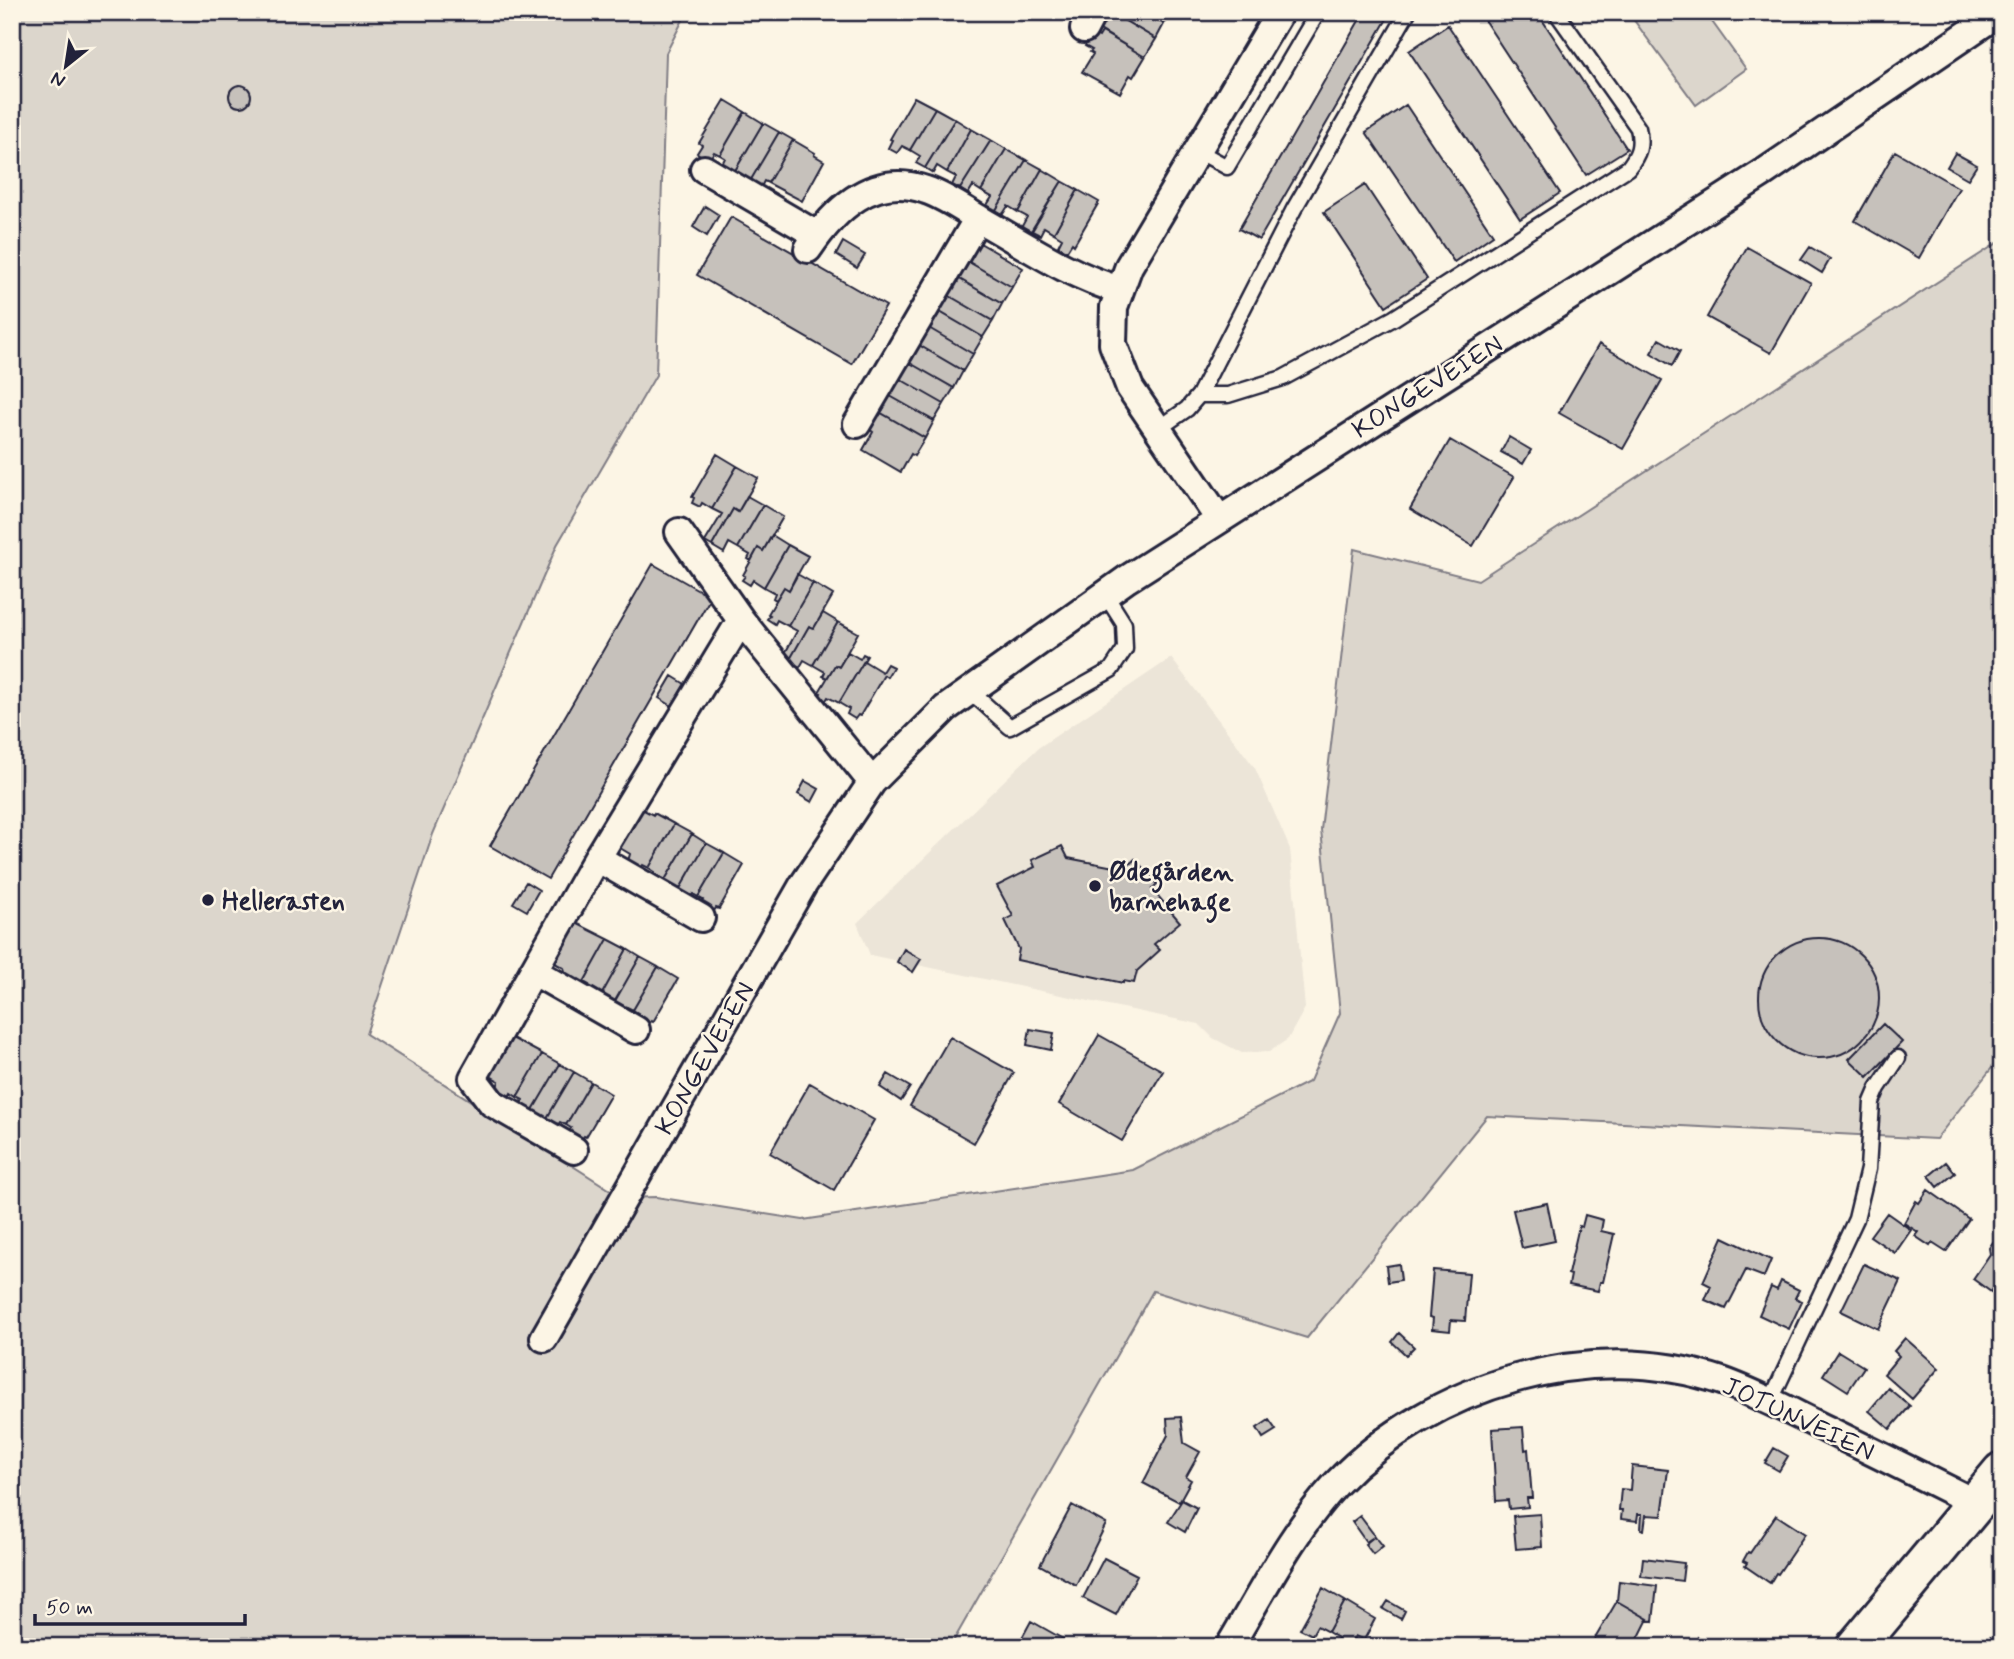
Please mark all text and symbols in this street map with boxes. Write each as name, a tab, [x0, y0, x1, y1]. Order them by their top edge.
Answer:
north arrow	[32, 32, 102, 102]
text: N	[47, 65, 70, 93]
street label: KONGEVEIEN	[1346, 328, 1510, 448]
place label: Ødegården barnehage	[1109, 856, 1234, 923]
marker: Ødegården barnehage	[1087, 878, 1103, 894]
place label: Hellerasten	[222, 885, 345, 919]
marker: Hellerasten	[200, 892, 216, 908]
street label: KONGEVEIEN	[648, 976, 763, 1142]
street label: JOTUNVEIEN	[1717, 1370, 1880, 1470]
scale bar	[35, 1582, 245, 1626]
text: 50 m	[46, 1594, 93, 1622]

